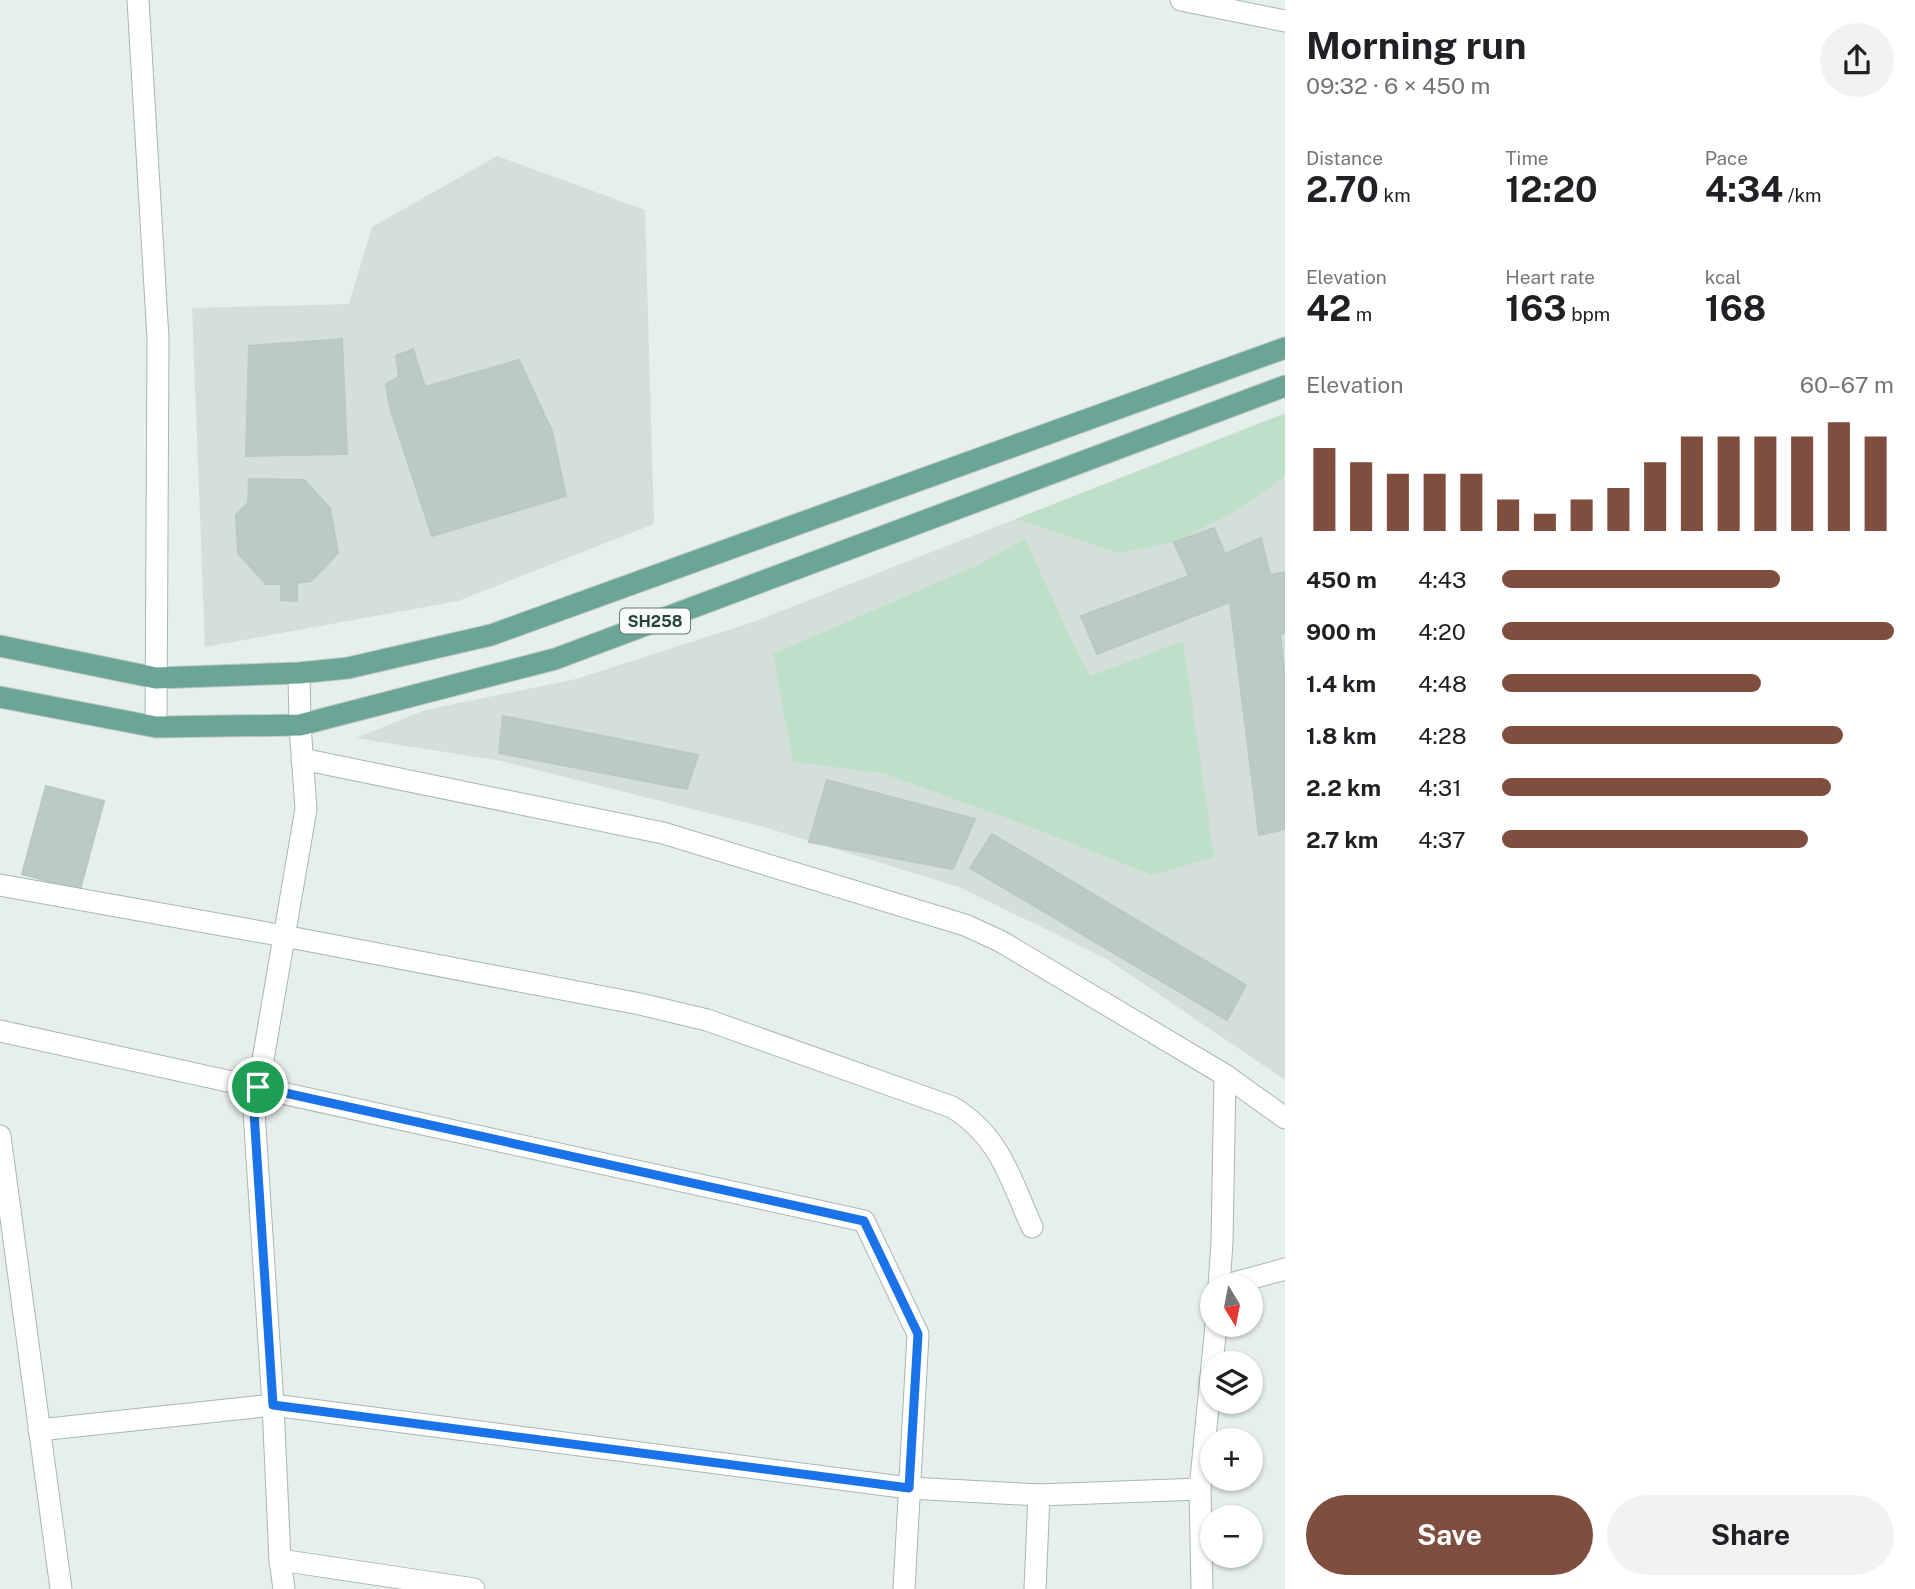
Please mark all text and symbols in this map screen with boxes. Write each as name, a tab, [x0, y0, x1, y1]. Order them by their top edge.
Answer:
text: Morning run	[1306, 23, 1527, 68]
button: share	[1820, 23, 1894, 97]
text: 09:32 · 6 × 450 m	[1306, 72, 1490, 99]
text: Distance	[1306, 147, 1383, 169]
text: Time	[1505, 147, 1549, 169]
text: Pace	[1705, 147, 1748, 169]
text: 2.70	[1306, 169, 1379, 210]
text: 12:20	[1505, 169, 1597, 210]
text: 4:34	[1705, 169, 1783, 210]
text: km	[1379, 184, 1411, 206]
text: /km	[1783, 184, 1822, 206]
text: Elevation	[1306, 266, 1387, 288]
text: Heart rate	[1505, 266, 1595, 288]
text: kcal	[1705, 266, 1741, 288]
text: 42	[1306, 288, 1351, 329]
text: 163	[1505, 288, 1567, 329]
text: 168	[1705, 288, 1766, 329]
text: m	[1351, 303, 1372, 325]
text: bpm	[1567, 303, 1610, 325]
text: Elevation	[1306, 371, 1404, 398]
text: 60–67 m	[1800, 371, 1894, 398]
text: 450 m	[1306, 566, 1377, 593]
text: 4:43	[1418, 566, 1466, 593]
road number: SH258	[620, 608, 690, 634]
text: 900 m	[1306, 618, 1376, 645]
text: 4:20	[1418, 618, 1466, 645]
text: 1.4 km	[1306, 670, 1376, 697]
text: 4:48	[1418, 670, 1467, 697]
text: 1.8 km	[1306, 722, 1377, 749]
text: 4:28	[1418, 722, 1467, 749]
text: 2.2 km	[1306, 774, 1381, 801]
text: 4:31	[1418, 774, 1462, 801]
text: 2.7 km	[1306, 826, 1378, 853]
text: 4:37	[1418, 826, 1466, 853]
pin	[228, 1057, 288, 1117]
icon: arrive	[239, 1068, 277, 1106]
north arrow	[1200, 1274, 1264, 1337]
map controls	[1200, 1274, 1263, 1568]
button: layers	[1200, 1351, 1263, 1414]
button: +	[1200, 1428, 1263, 1491]
button: Save	[1306, 1495, 1593, 1575]
button: Share	[1607, 1495, 1894, 1575]
button: −	[1200, 1505, 1263, 1568]

